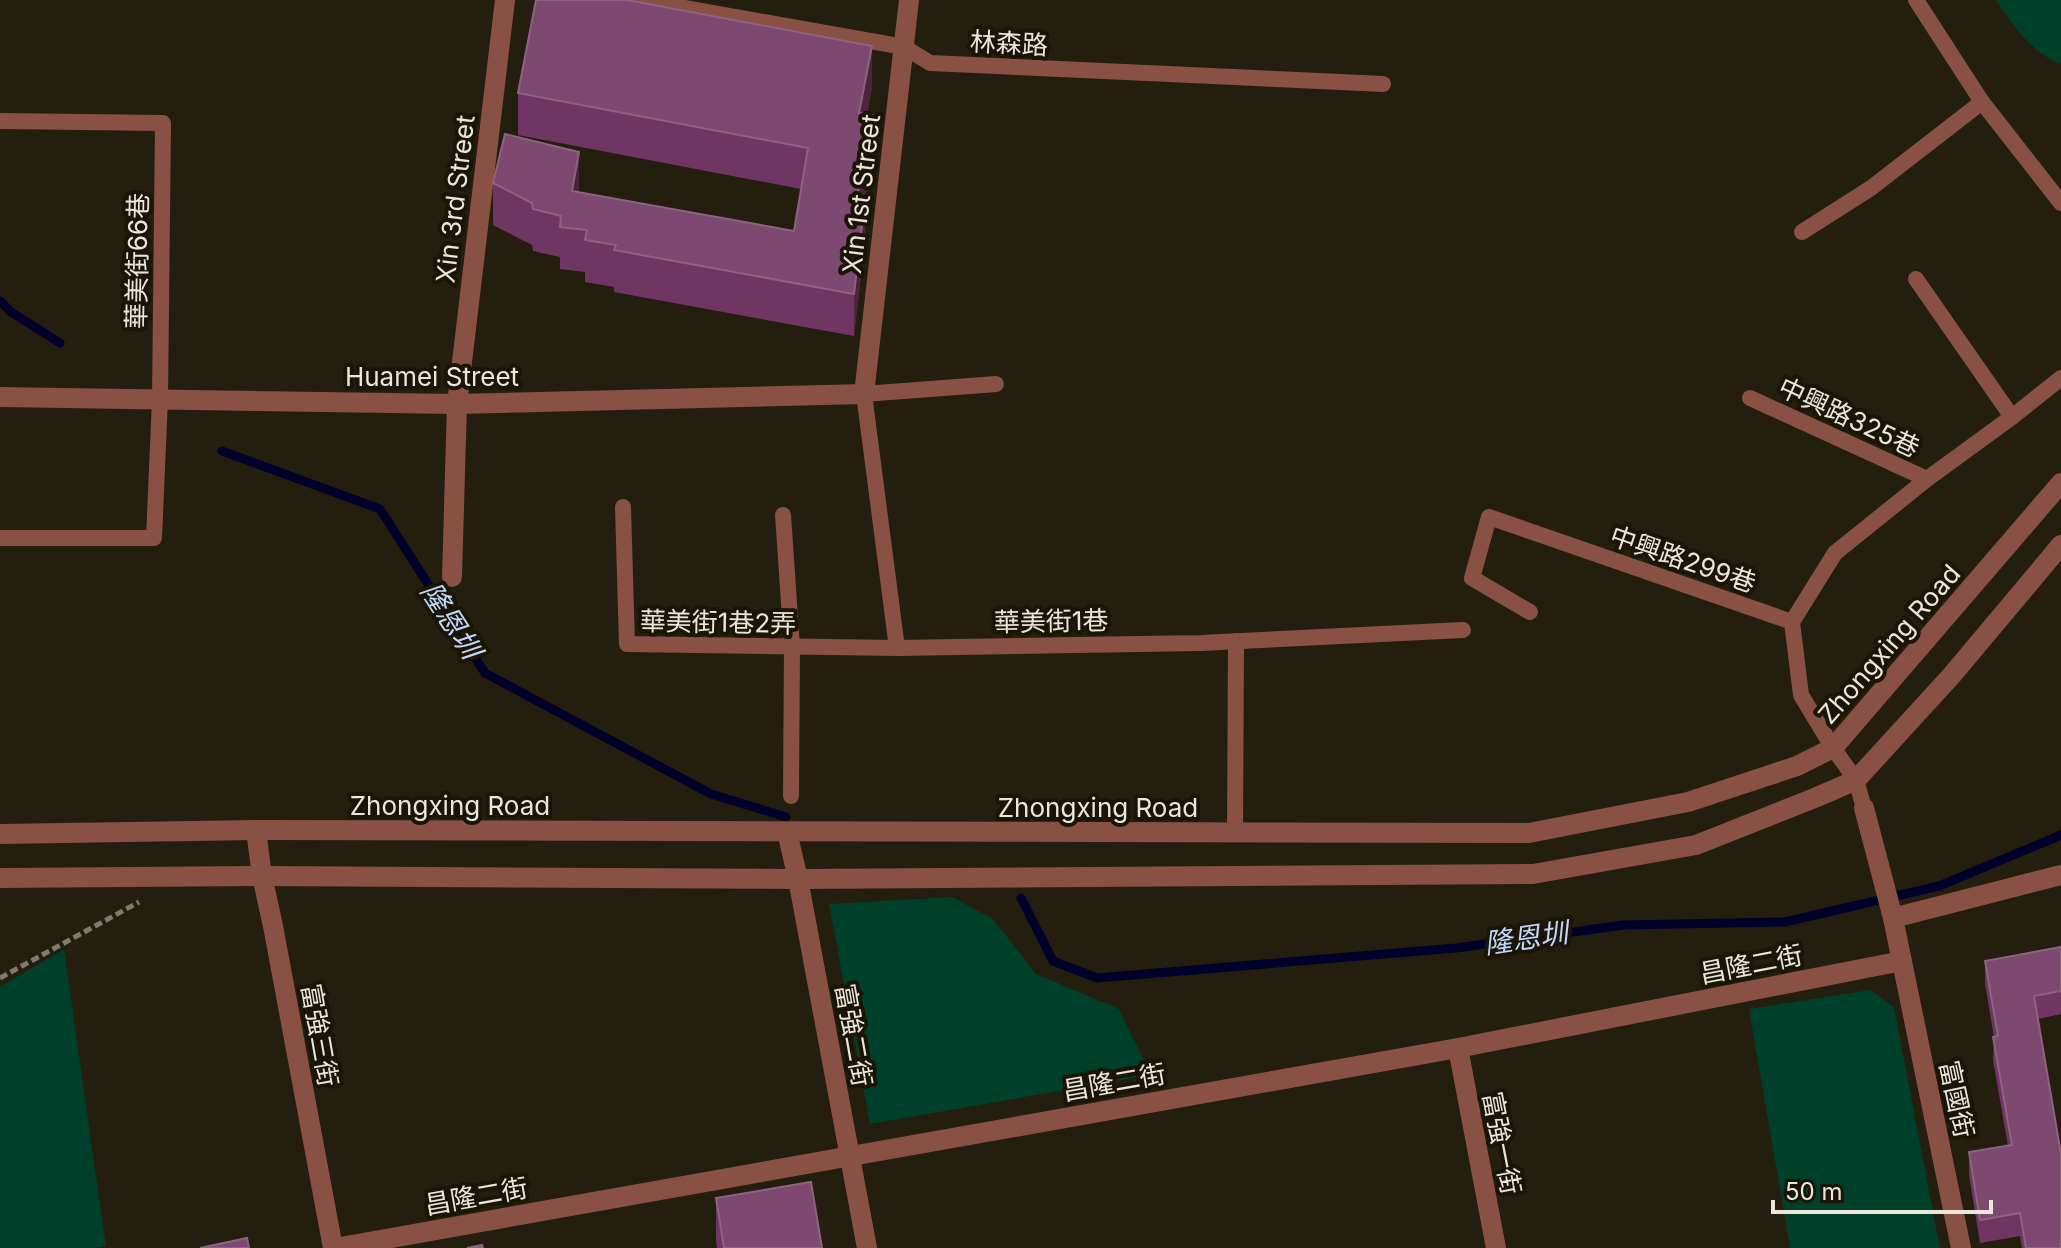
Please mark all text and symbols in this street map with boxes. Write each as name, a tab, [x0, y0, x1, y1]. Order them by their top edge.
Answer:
street label: 林森路	[969, 25, 1049, 61]
street label: Xin 3rd Street	[429, 113, 481, 285]
street label: Xin 1st Street	[836, 113, 886, 275]
street label: 華美街66巷	[120, 193, 154, 329]
street label: Huamei Street	[345, 361, 519, 392]
street label: 中興路325巷	[1774, 371, 1924, 463]
street label: 中興路299巷	[1606, 520, 1760, 598]
street label: Zhongxing Road	[1812, 558, 1966, 730]
water label: 隆恩圳	[414, 576, 490, 668]
street label: 華美街1巷2弄	[640, 605, 796, 639]
street label: 華美街1巷	[993, 605, 1109, 637]
street label: Zhongxing Road	[350, 790, 550, 821]
street label: Zhongxing Road	[998, 792, 1198, 823]
water label: 隆恩圳	[1482, 915, 1574, 961]
street label: 昌隆二街	[1697, 939, 1805, 989]
street label: 富強三街	[296, 981, 344, 1089]
street label: 富強二街	[830, 981, 878, 1089]
street label: 昌隆二街	[1060, 1058, 1168, 1106]
street label: 富國街	[1934, 1058, 1980, 1140]
street label: 富強一街	[1477, 1089, 1527, 1197]
scale bar	[1773, 1164, 1991, 1214]
street label: 昌隆二街	[422, 1172, 530, 1220]
text: 50 m	[1785, 1177, 1843, 1206]

